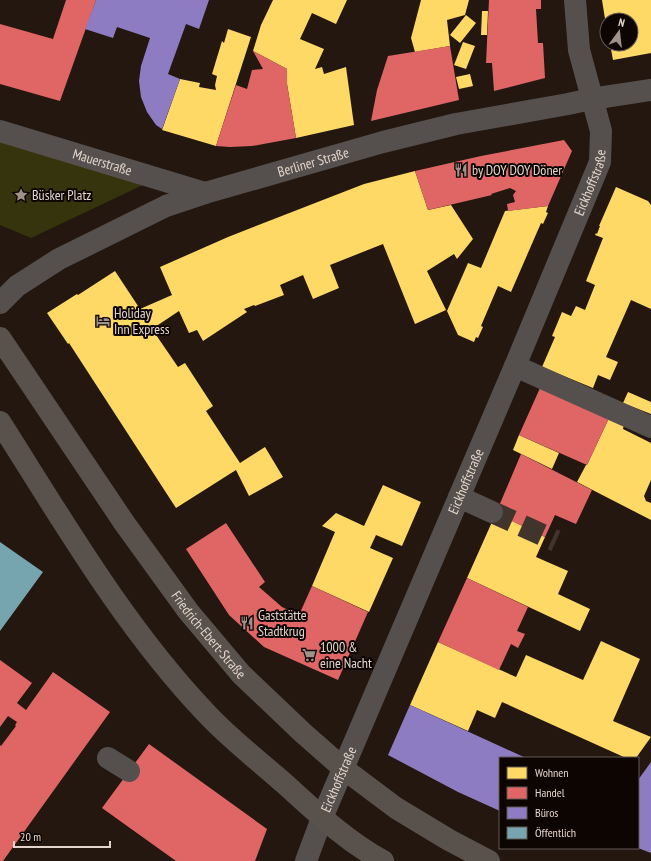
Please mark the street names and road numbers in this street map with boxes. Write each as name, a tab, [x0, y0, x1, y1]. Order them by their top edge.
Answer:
street label: Berliner Straße	[275, 143, 351, 181]
street label: Mauerstraße	[71, 145, 134, 179]
street label: Eickhoffstraße	[570, 149, 609, 218]
street label: Eickhoffstraße	[444, 446, 488, 517]
street label: Friedrich-Ebert-Straße	[167, 587, 250, 683]
street label: Eickhoffstraße	[317, 744, 361, 815]

